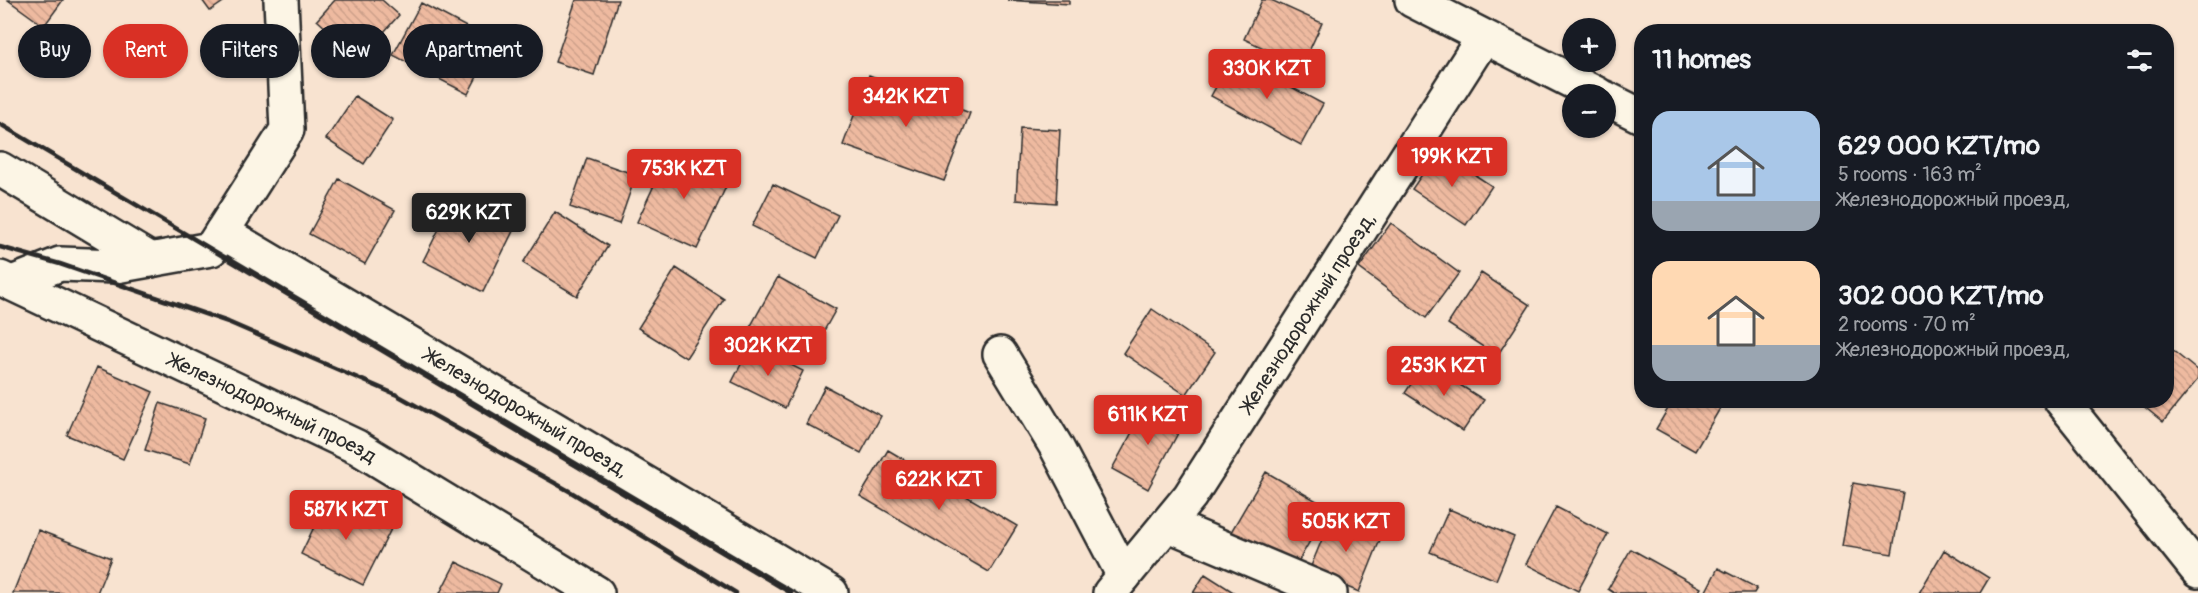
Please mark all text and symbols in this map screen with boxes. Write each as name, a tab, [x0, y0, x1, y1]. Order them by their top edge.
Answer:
map controls	[1562, 18, 1616, 138]
button: +	[1562, 18, 1616, 72]
chip: Buy	[18, 24, 91, 78]
chip: Rent	[103, 24, 188, 78]
chip: Filters	[200, 24, 299, 78]
chip: New	[311, 24, 391, 78]
chip: Apartment	[403, 24, 543, 78]
text: 11 homes	[1652, 44, 1751, 76]
icon: filters	[2123, 44, 2156, 77]
pin: 330K KZT	[1205, 49, 1329, 100]
text: 330K KZT	[1222, 56, 1312, 81]
pin: 342K KZT	[844, 77, 968, 128]
text: 342K KZT	[862, 84, 950, 109]
button: −	[1562, 84, 1616, 138]
text: 629 000 KZT/mo	[1838, 130, 2040, 162]
icon: home	[1700, 135, 1772, 207]
pin: 199K KZT	[1390, 137, 1514, 188]
text: 199K KZT	[1411, 144, 1493, 169]
pin: 753K KZT	[622, 149, 746, 200]
text: 753K KZT	[641, 156, 727, 181]
text: 5 rooms · 163 m²	[1838, 162, 1982, 187]
text: Железнодорожный проезд,	[1838, 187, 2070, 212]
pin: 629K KZT	[407, 193, 531, 244]
text: 629K KZT	[426, 200, 512, 225]
street label: Железнодорожный проезд,	[1233, 208, 1381, 419]
text: 302 000 KZT/mo	[1838, 280, 2044, 312]
icon: home	[1700, 285, 1772, 357]
text: 2 rooms · 70 m²	[1838, 312, 1976, 337]
pin: 302K KZT	[706, 326, 830, 377]
text: 302K KZT	[723, 333, 813, 358]
text: Железнодорожный проезд,	[1838, 337, 2070, 362]
street label: Железнодорожный проезд,	[417, 341, 633, 483]
street label: Железнодорожный проезд	[162, 346, 381, 469]
pin: 253K KZT	[1382, 346, 1506, 397]
text: 253K KZT	[1401, 353, 1487, 378]
pin: 611K KZT	[1086, 395, 1210, 446]
text: 611K KZT	[1108, 402, 1188, 427]
pin: 622K KZT	[877, 460, 1001, 511]
text: 622K KZT	[895, 467, 983, 492]
pin: 587K KZT	[284, 490, 408, 541]
text: 587K KZT	[304, 497, 388, 522]
pin: 505K KZT	[1284, 502, 1408, 553]
text: 505K KZT	[1302, 509, 1390, 534]

